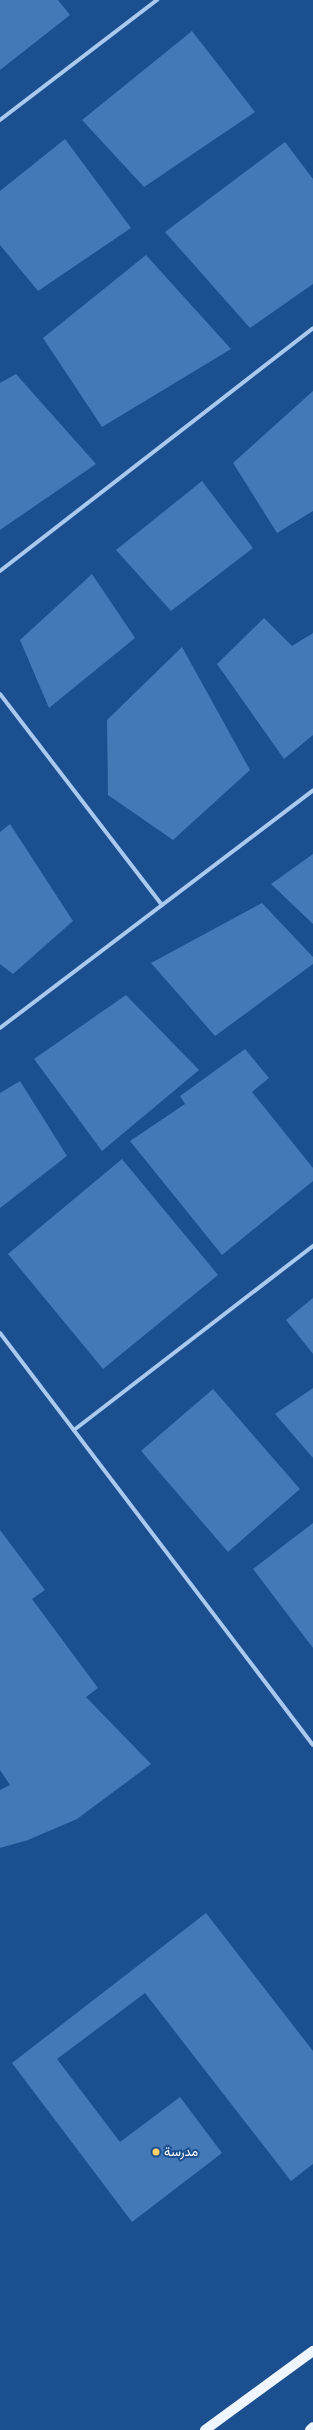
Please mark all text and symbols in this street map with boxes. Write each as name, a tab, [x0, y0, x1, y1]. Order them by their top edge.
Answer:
place label: مدرسة	[164, 2144, 198, 2160]
marker: مدرسة	[151, 2147, 161, 2157]

